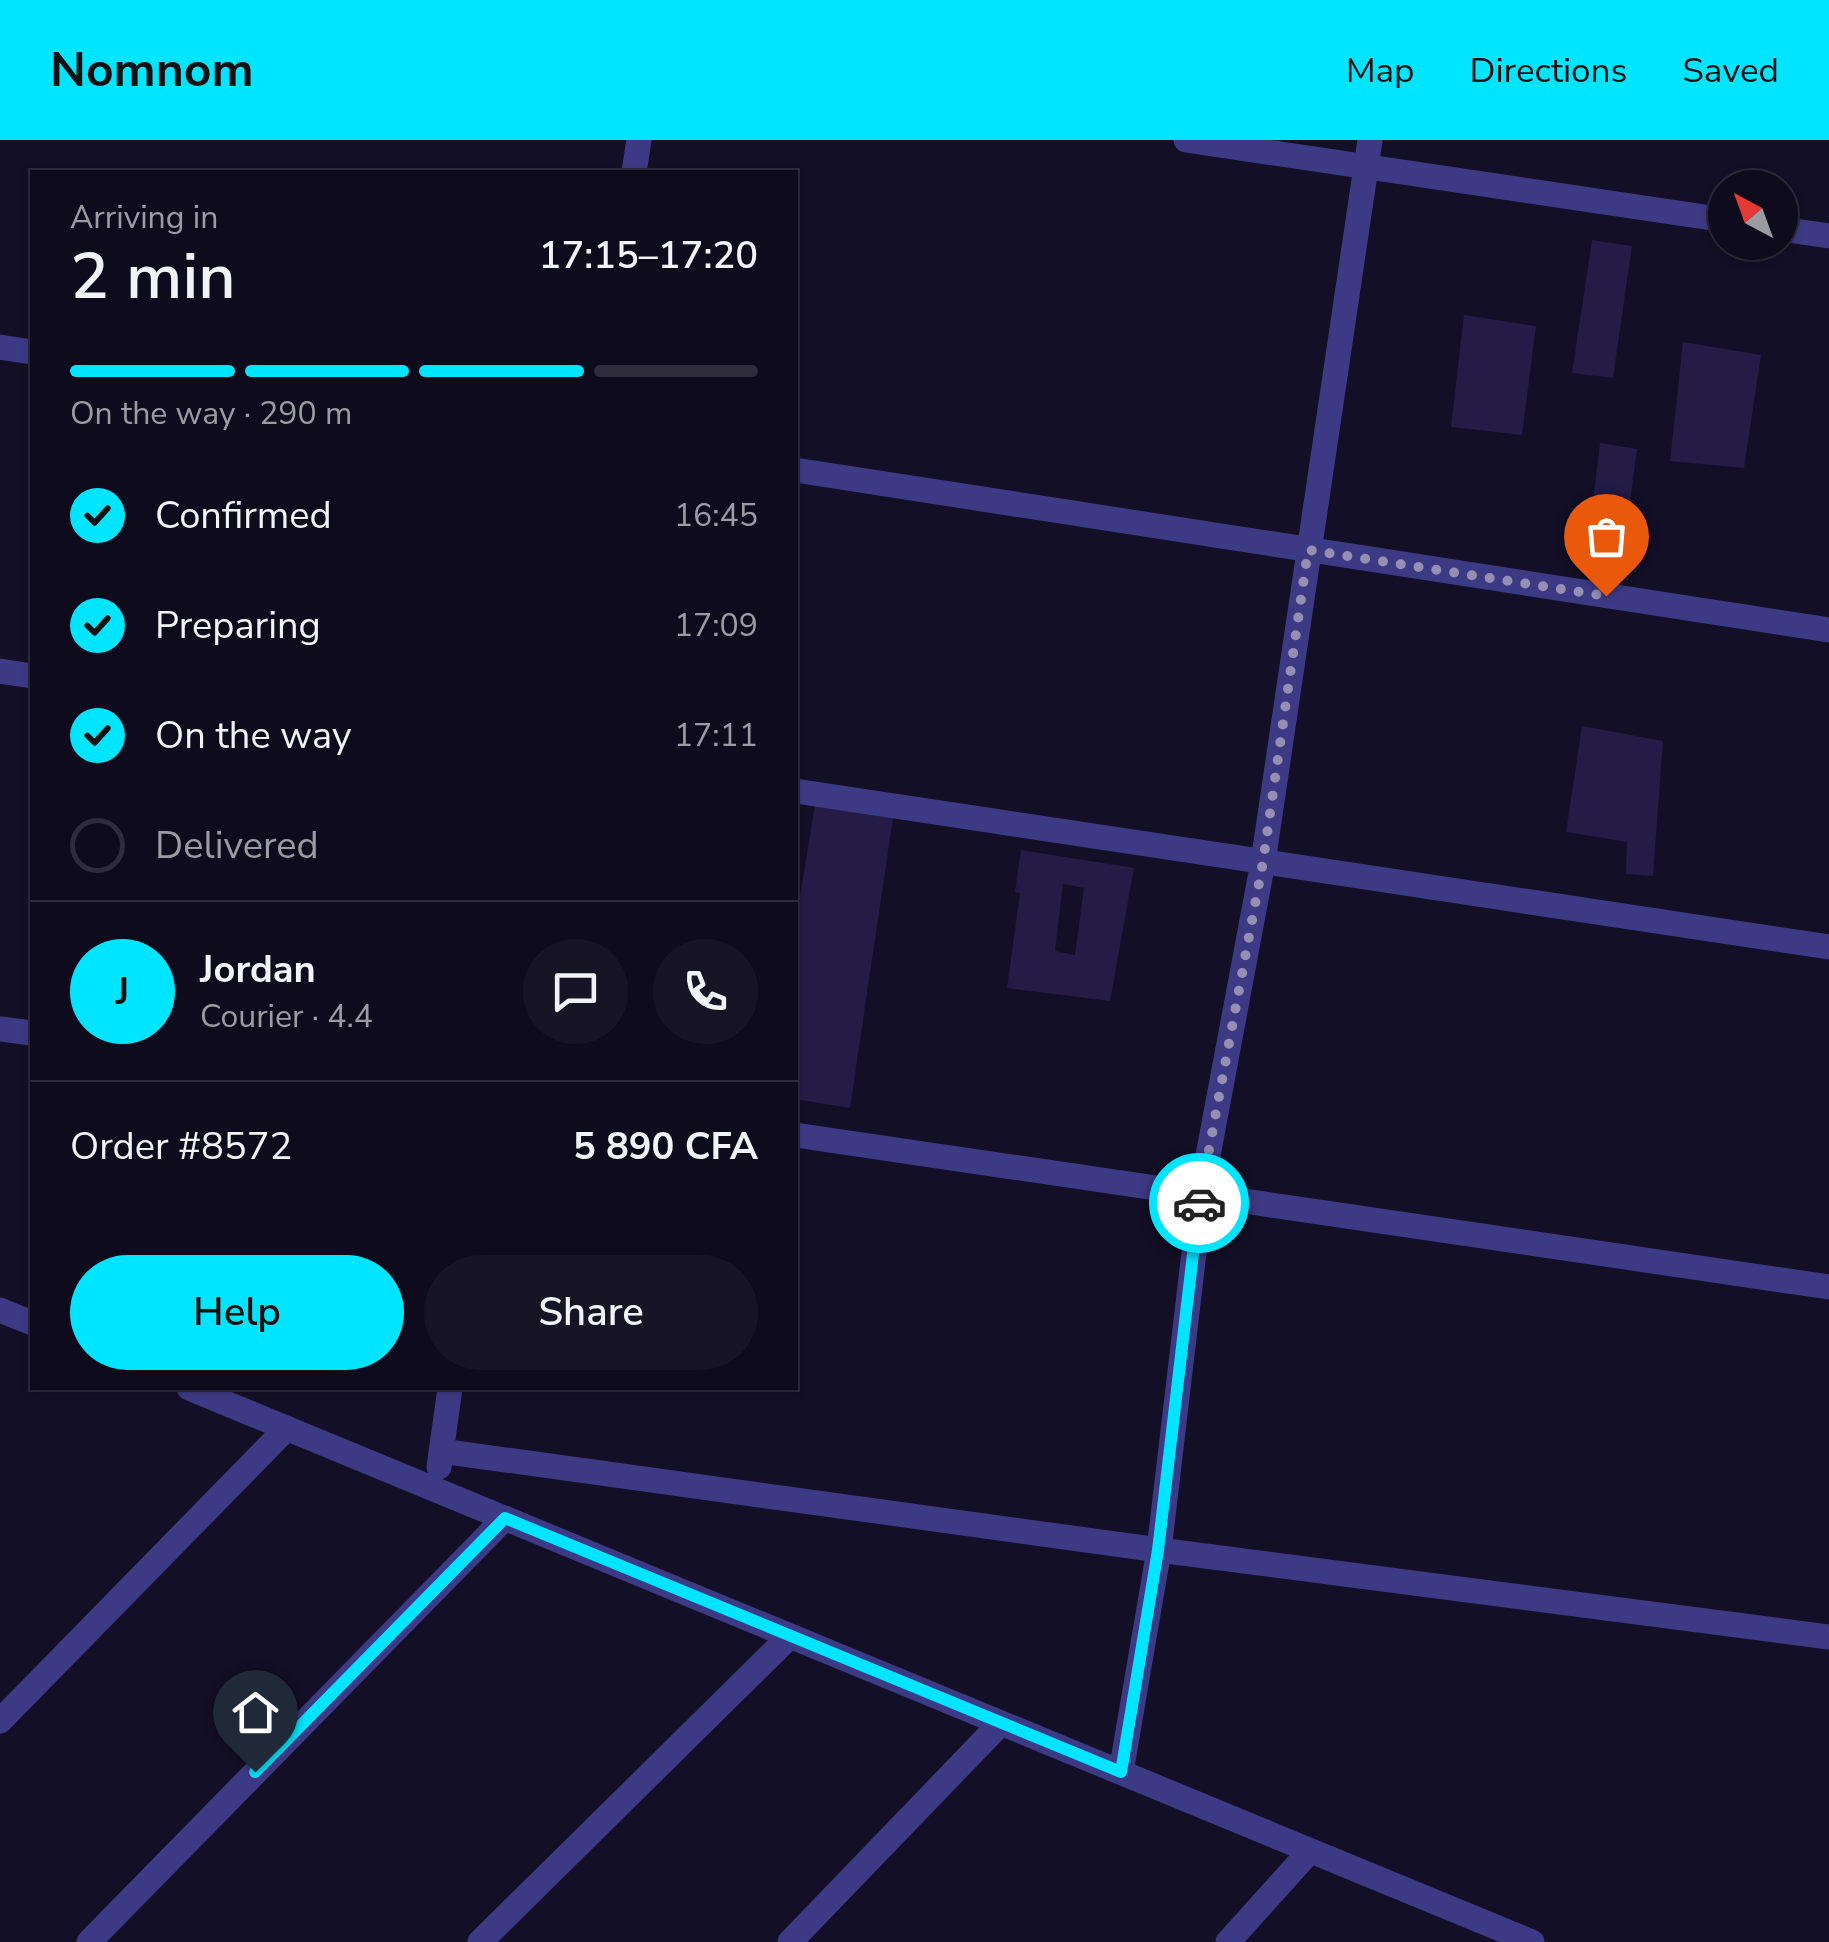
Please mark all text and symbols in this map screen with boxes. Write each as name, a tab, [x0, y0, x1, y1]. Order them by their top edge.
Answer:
text: Nomnom	[50, 37, 253, 103]
text: Map	[1346, 47, 1415, 94]
text: Directions	[1470, 47, 1627, 94]
text: Saved	[1682, 47, 1779, 94]
north arrow	[1708, 170, 1798, 260]
map controls	[1708, 170, 1798, 260]
text: Arriving in	[70, 196, 218, 239]
text: 17:15–17:20	[539, 230, 758, 281]
text: 2 min	[70, 232, 236, 321]
text: On the way · 290 m	[70, 392, 352, 435]
icon: check	[70, 488, 125, 543]
text: Confirmed	[155, 490, 332, 541]
text: 16:45	[674, 494, 758, 537]
pin	[1564, 494, 1649, 597]
icon: bag	[1579, 509, 1634, 564]
icon: check	[70, 598, 125, 653]
text: Preparing	[155, 600, 321, 651]
text: 17:09	[674, 604, 758, 647]
icon: check	[70, 708, 125, 763]
text: On the way	[155, 710, 351, 761]
text: 17:11	[674, 714, 758, 757]
text: Delivered	[155, 820, 319, 871]
button: chat	[523, 939, 628, 1044]
button: phone	[653, 939, 758, 1044]
text: Jordan	[200, 944, 316, 995]
text: J	[116, 966, 129, 1017]
text: Courier · 4.4	[200, 995, 373, 1038]
text: Order #8572	[70, 1121, 292, 1172]
text: 5 890 CFA	[573, 1121, 758, 1172]
courier	[1149, 1153, 1249, 1253]
icon: car	[1172, 1176, 1227, 1231]
button: Help	[70, 1255, 404, 1370]
button: Share	[424, 1255, 758, 1370]
pin	[213, 1670, 298, 1773]
icon: home	[228, 1685, 283, 1740]

